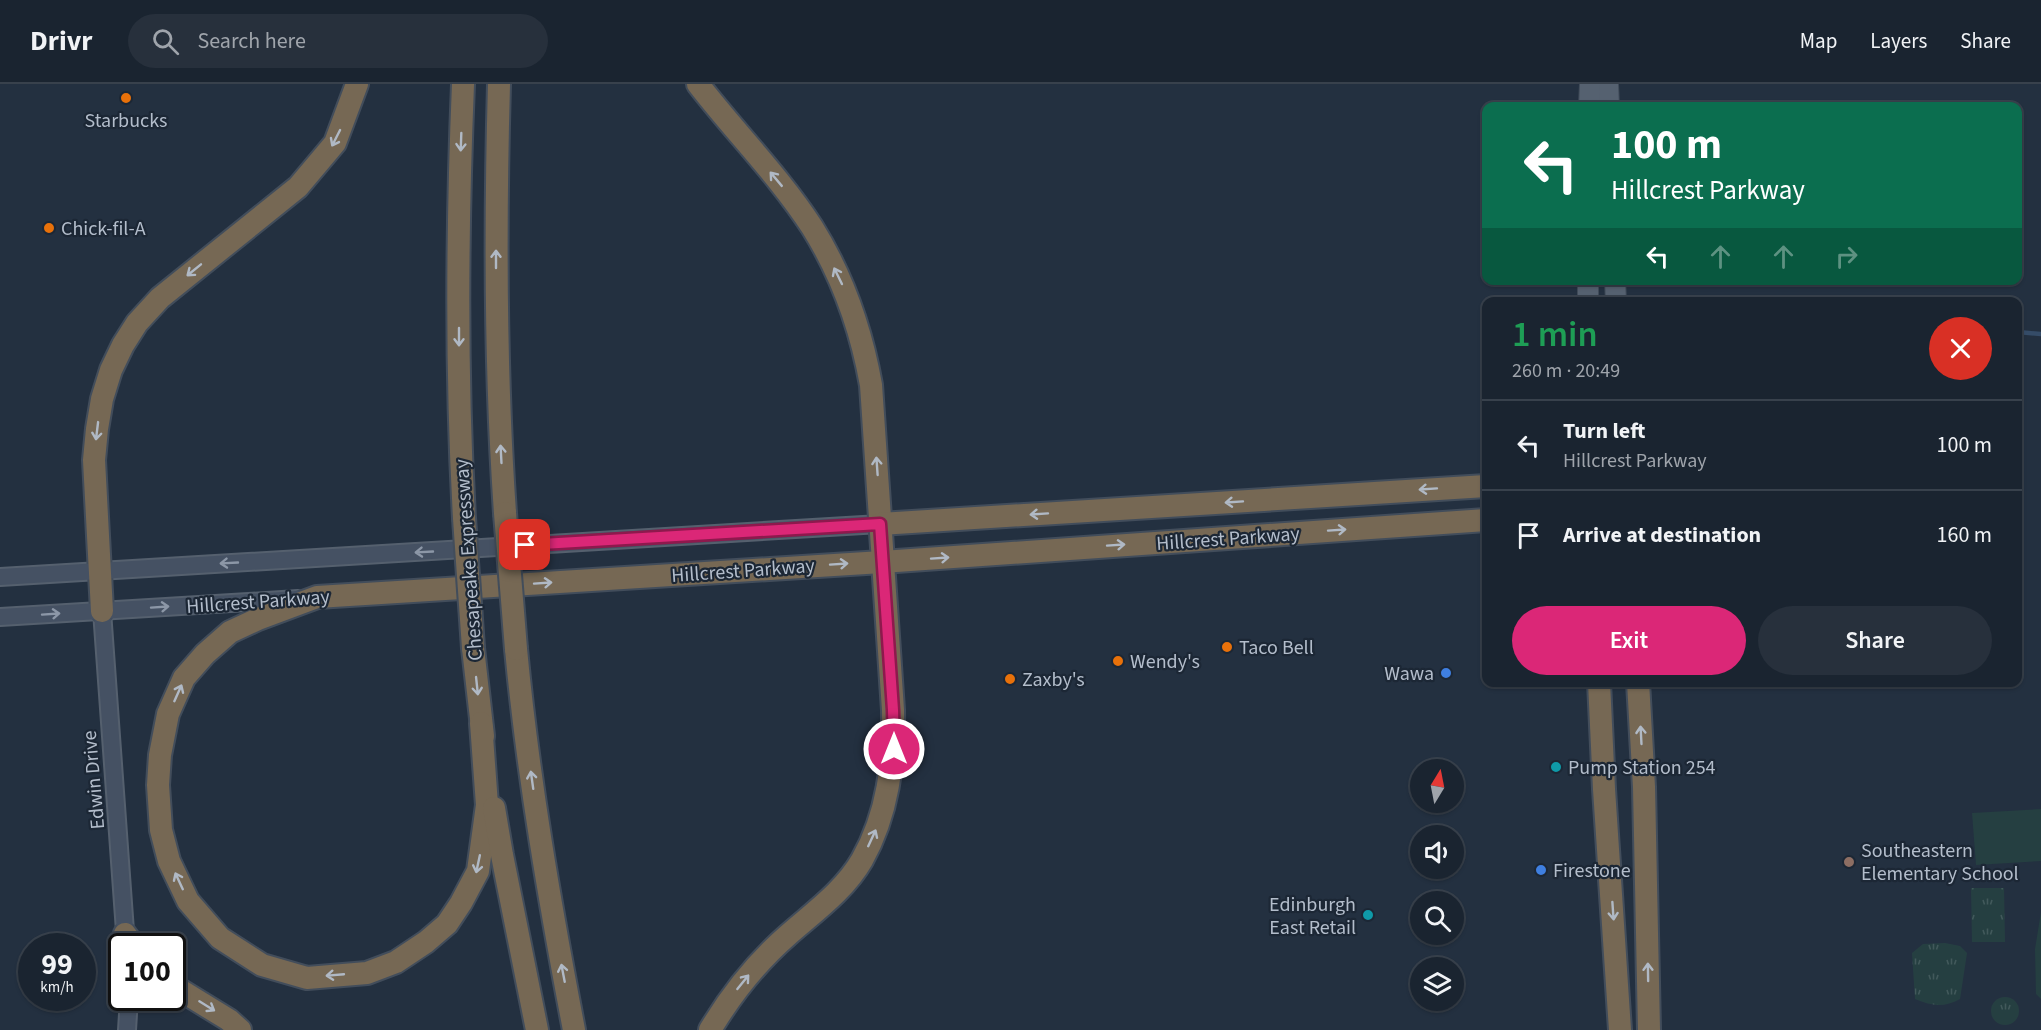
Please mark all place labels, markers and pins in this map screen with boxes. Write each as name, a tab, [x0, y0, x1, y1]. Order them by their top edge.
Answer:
marker: Starbucks	[119, 91, 133, 105]
place label: Starbucks	[85, 107, 167, 135]
place label: Chick-fil-A	[61, 215, 146, 243]
marker: Chick-fil-A	[42, 221, 56, 235]
pin	[499, 519, 550, 570]
place label: Taco Bell	[1239, 634, 1314, 662]
marker: Taco Bell	[1220, 640, 1234, 654]
place label: Wendy's	[1130, 648, 1200, 676]
marker: Wendy's	[1111, 654, 1125, 668]
place label: Wawa	[1384, 660, 1434, 688]
place label: Zaxby's	[1022, 666, 1085, 694]
marker: Wawa	[1439, 666, 1453, 680]
marker: Zaxby's	[1003, 672, 1017, 686]
place label: Pump Station 254	[1568, 754, 1716, 782]
marker: Pump Station 254	[1549, 760, 1563, 774]
place label: Southeastern Elementary School	[1861, 837, 2019, 888]
marker: Southeastern Elementary School	[1842, 855, 1856, 869]
place label: Firestone	[1553, 857, 1631, 885]
marker: Firestone	[1534, 863, 1548, 877]
place label: Edinburgh East Retail	[1269, 891, 1356, 942]
marker: Edinburgh East Retail	[1361, 908, 1375, 922]

